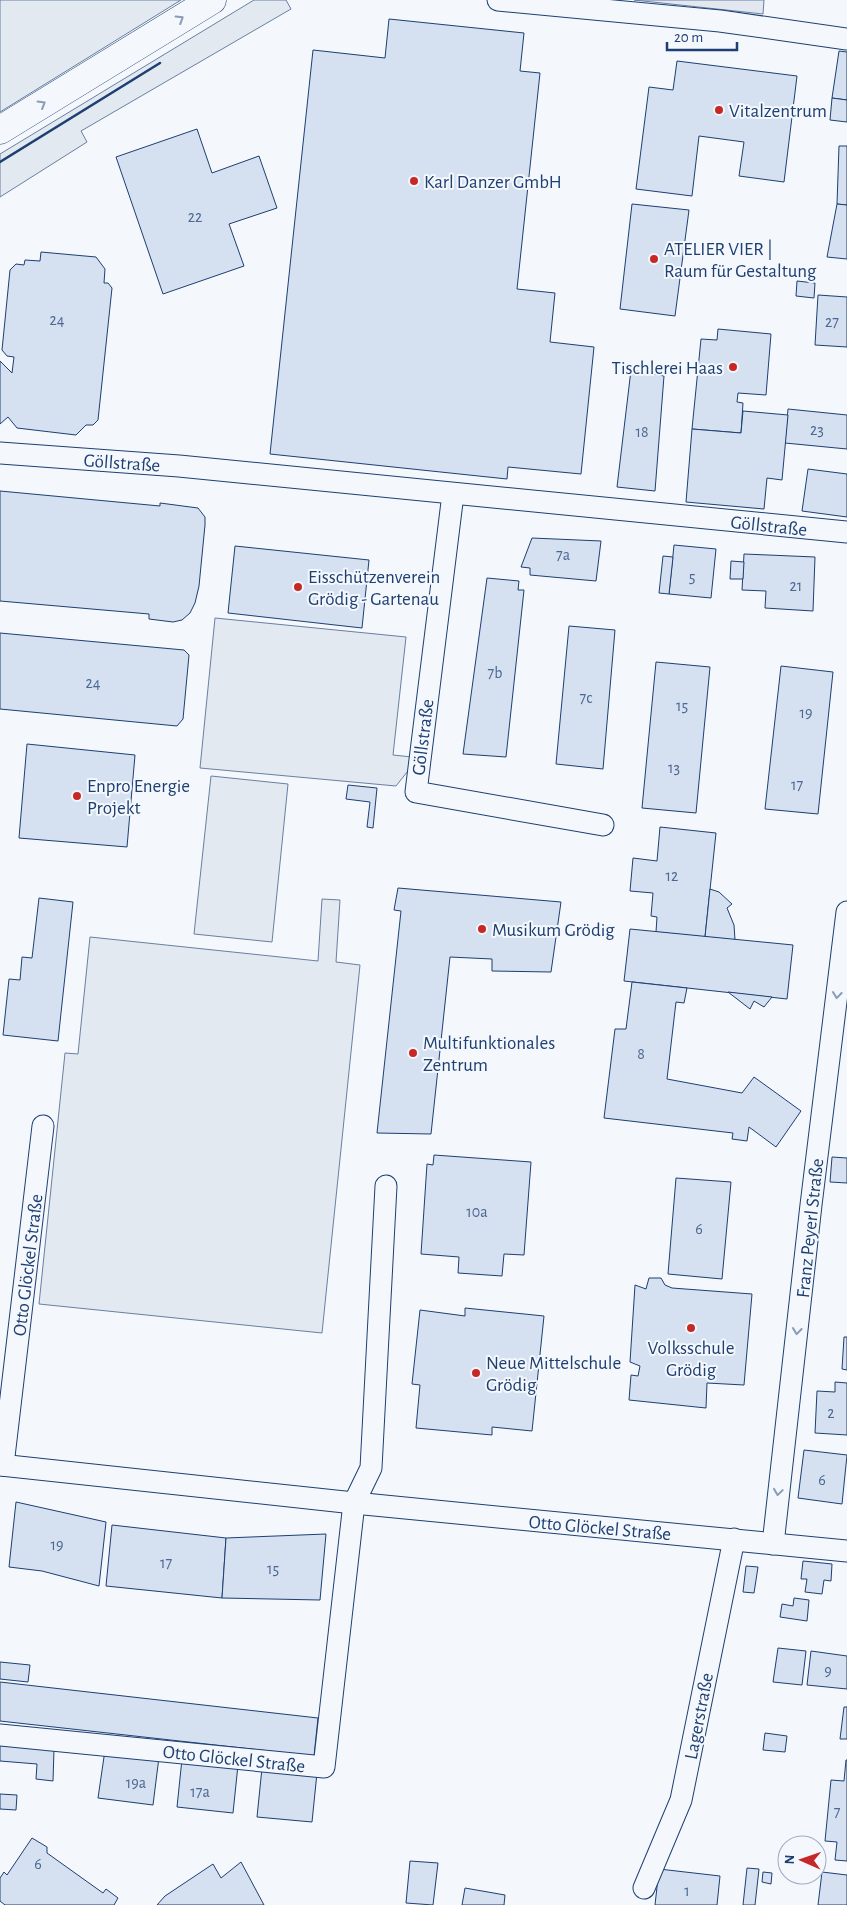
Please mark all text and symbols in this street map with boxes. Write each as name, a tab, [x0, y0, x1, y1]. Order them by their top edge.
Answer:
one-way arrow	[175, 16, 184, 26]
scale bar	[667, 20, 737, 52]
text: 20 m	[674, 30, 703, 45]
one-way arrow	[36, 101, 45, 111]
place label: Vitalzentrum	[729, 102, 827, 121]
marker: Vitalzentrum	[713, 104, 725, 116]
place label: Karl Danzer GmbH	[424, 173, 562, 192]
marker: Karl Danzer GmbH	[408, 175, 420, 187]
house number: 22	[188, 209, 202, 225]
place label: ATELIER VIER | Raum für Gestaltung	[664, 239, 817, 281]
marker: ATELIER VIER | Raum für Gestaltung	[648, 253, 660, 265]
house number: 24	[50, 312, 65, 328]
house number: 27	[825, 314, 839, 330]
place label: Tischlerei Haas	[612, 359, 723, 378]
marker: Tischlerei Haas	[727, 361, 739, 373]
house number: 23	[810, 422, 824, 438]
house number: 18	[635, 424, 649, 440]
street label: Göllstraße	[83, 451, 161, 476]
street label: Göllstraße	[730, 513, 808, 540]
house number: 7a	[556, 547, 570, 563]
place label: Eisschützenverein Grödig - Gartenau	[308, 568, 440, 609]
house number: 5	[689, 569, 695, 585]
house number: 21	[790, 578, 802, 594]
marker: Eisschützenverein Grödig - Gartenau	[292, 581, 304, 593]
house number: 7b	[488, 665, 502, 681]
house number: 24	[86, 675, 101, 691]
house number: 7c	[580, 690, 592, 706]
street label: Göllstraße	[409, 698, 438, 776]
house number: 15	[676, 698, 688, 714]
house number: 19	[799, 705, 813, 721]
house number: 13	[668, 760, 680, 776]
place label: Enpro Energie Projekt	[87, 777, 190, 818]
house number: 17	[791, 777, 803, 793]
marker: Enpro Energie Projekt	[71, 790, 83, 802]
house number: 12	[666, 868, 678, 884]
place label: Musikum Grödig	[492, 921, 615, 940]
marker: Musikum Grödig	[476, 923, 488, 935]
one-way arrow	[832, 992, 843, 1000]
place label: Multifunktionales Zentrum	[423, 1034, 555, 1075]
house number: 8	[637, 1046, 645, 1062]
marker: Multifunktionales Zentrum	[407, 1047, 419, 1059]
street label: Franz Peyerl Straße	[794, 1157, 827, 1299]
street label: Otto Glöckel Straße	[10, 1193, 47, 1337]
house number: 10a	[466, 1204, 488, 1220]
house number: 6	[695, 1221, 703, 1237]
marker: Volksschule Grödig	[685, 1322, 697, 1334]
one-way arrow	[792, 1327, 803, 1335]
place label: Volksschule Grödig	[648, 1339, 734, 1380]
place label: Neue Mittelschule Grödig	[486, 1354, 621, 1395]
marker: Neue Mittelschule Grödig	[470, 1367, 482, 1379]
house number: 2	[827, 1405, 835, 1421]
house number: 6	[818, 1472, 826, 1488]
one-way arrow	[773, 1488, 784, 1496]
street label: Otto Glöckel Straße	[528, 1513, 672, 1544]
house number: 19	[50, 1537, 64, 1553]
house number: 17	[160, 1555, 172, 1571]
house number: 15	[267, 1561, 279, 1577]
house number: 9	[824, 1663, 832, 1679]
street label: Lagerstraße	[682, 1671, 717, 1761]
street label: Otto Glöckel Straße	[162, 1743, 306, 1776]
house number: 19a	[126, 1775, 146, 1791]
house number: 17a	[190, 1784, 210, 1800]
house number: 7	[834, 1804, 841, 1820]
north arrow	[777, 1835, 827, 1885]
text: N	[783, 1854, 797, 1865]
house number: 6	[34, 1856, 42, 1872]
house number: 1	[684, 1883, 690, 1899]

